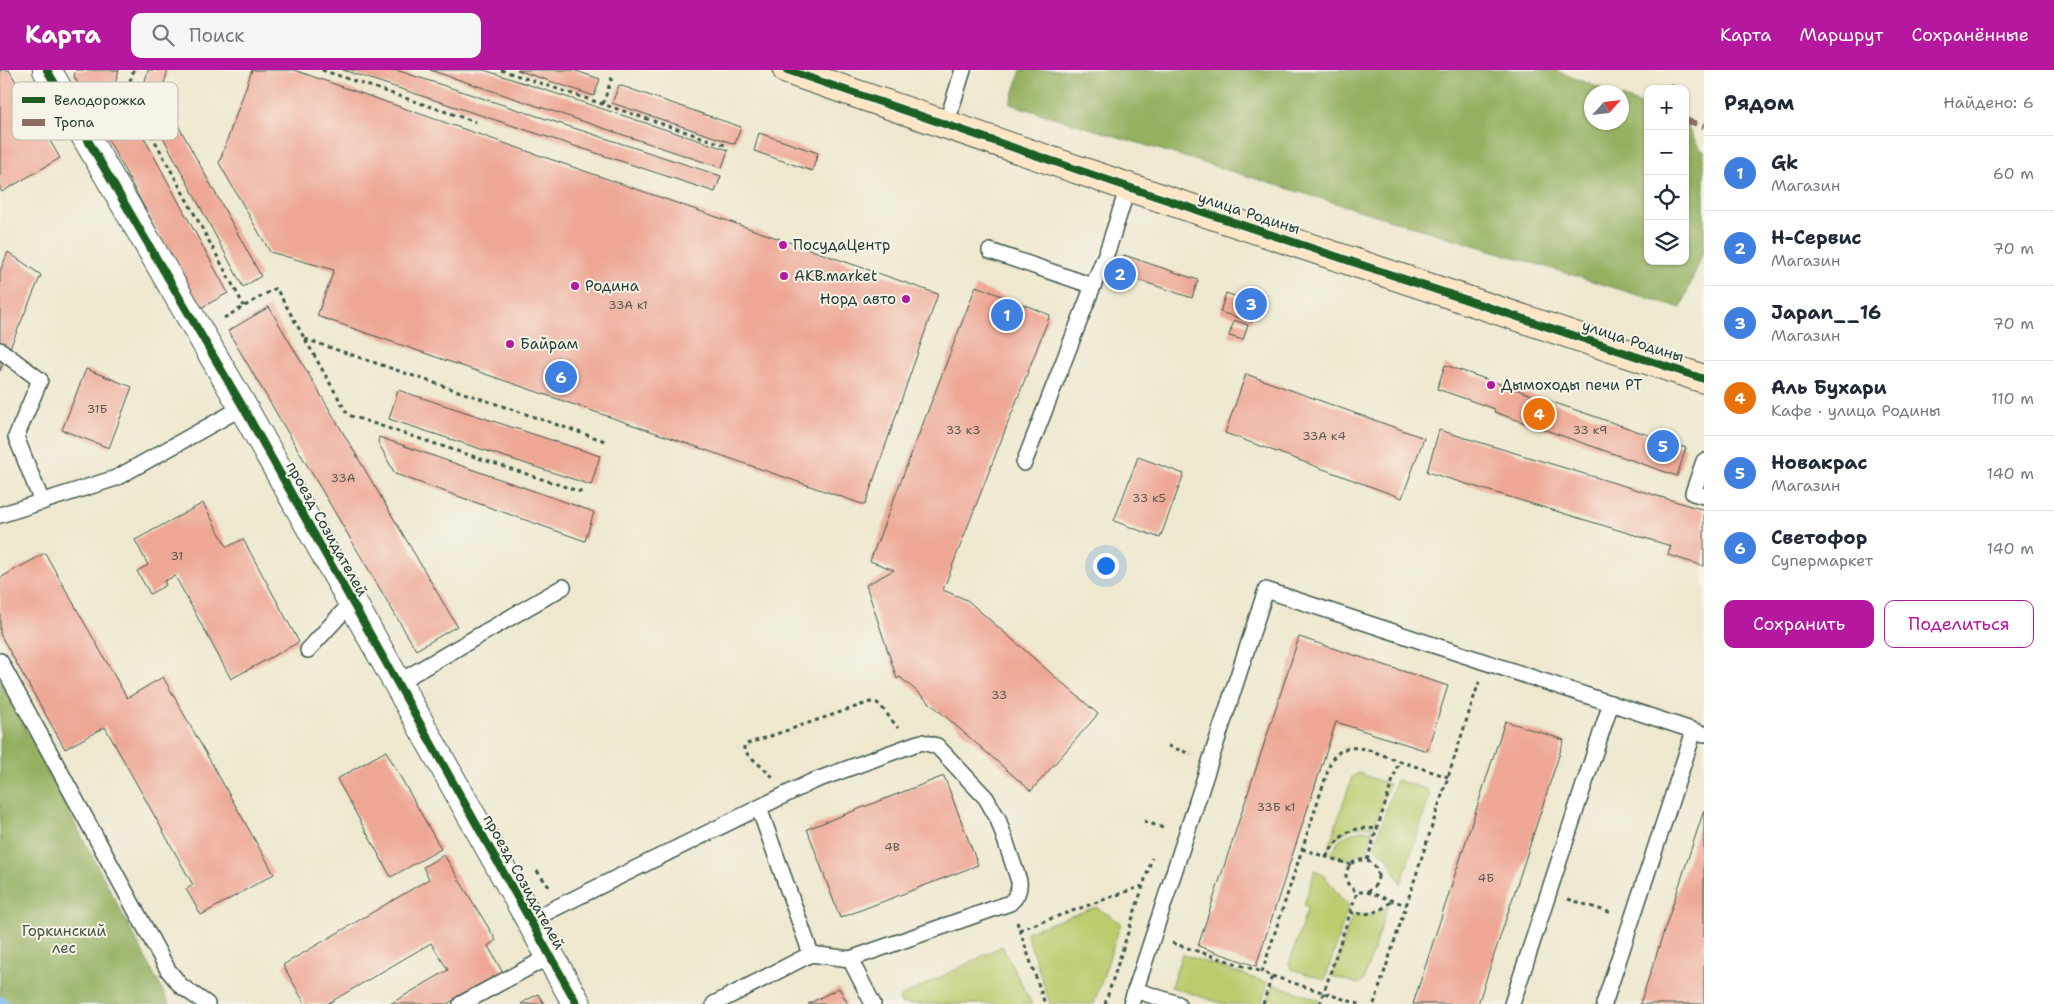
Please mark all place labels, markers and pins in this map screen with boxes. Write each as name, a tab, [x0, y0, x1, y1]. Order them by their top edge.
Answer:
place label: ПосудаЦентр	[793, 235, 890, 255]
marker: ПосудаЦентр	[777, 239, 789, 251]
pin: 2	[1104, 255, 1136, 293]
place label: AKB.market	[794, 266, 877, 286]
marker: AKB.market	[778, 270, 790, 282]
place label: Родина	[585, 276, 640, 296]
marker: Родина	[569, 280, 581, 292]
pin: 3	[1235, 285, 1267, 323]
place label: Норд авто	[820, 289, 896, 309]
marker: Норд авто	[900, 293, 912, 305]
pin: 1	[991, 296, 1023, 334]
place label: Байрам	[520, 334, 578, 354]
marker: Байрам	[504, 338, 516, 350]
pin: 6	[545, 358, 577, 396]
place label: Дымоходы печи РТ	[1501, 375, 1642, 395]
marker: Дымоходы печи РТ	[1485, 379, 1497, 391]
pin: 4	[1523, 395, 1555, 433]
pin: 5	[1647, 427, 1679, 465]

